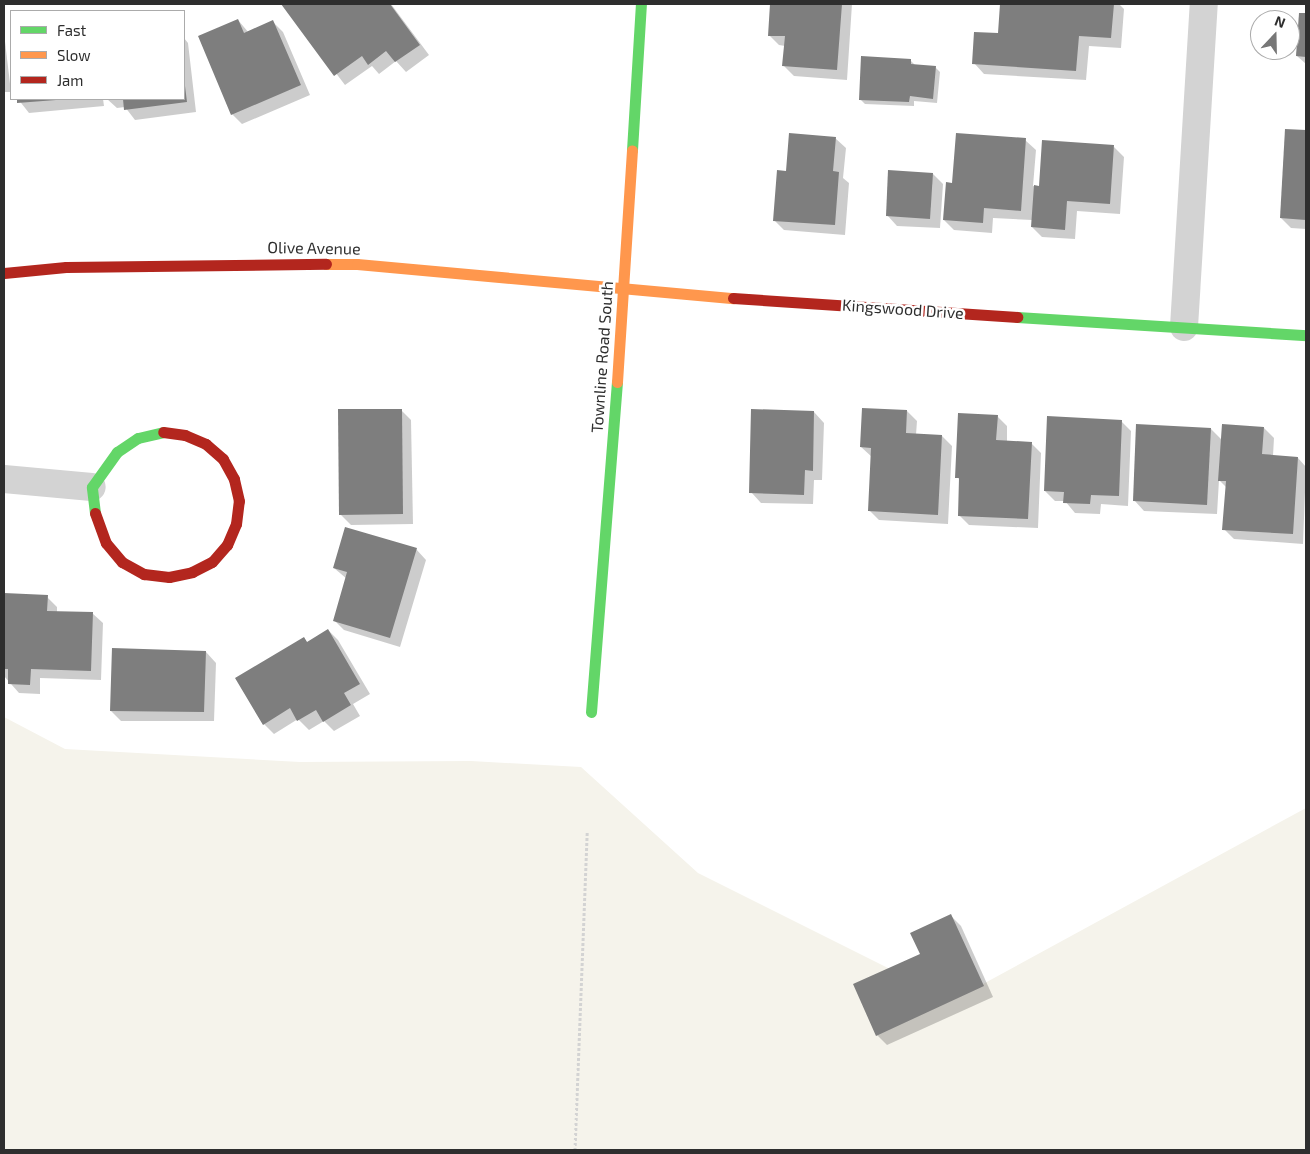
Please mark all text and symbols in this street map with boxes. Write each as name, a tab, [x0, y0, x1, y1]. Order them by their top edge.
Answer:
legend	[10, 10, 185, 100]
north arrow	[1250, 10, 1300, 60]
text: N	[1272, 12, 1288, 31]
text: Fast	[57, 21, 86, 39]
text: Slow	[57, 46, 91, 64]
text: Jam	[57, 71, 83, 89]
street label: Olive Avenue	[267, 238, 361, 258]
street label: Townline Road South	[587, 280, 617, 434]
street label: Kingswood Drive	[842, 295, 964, 323]

